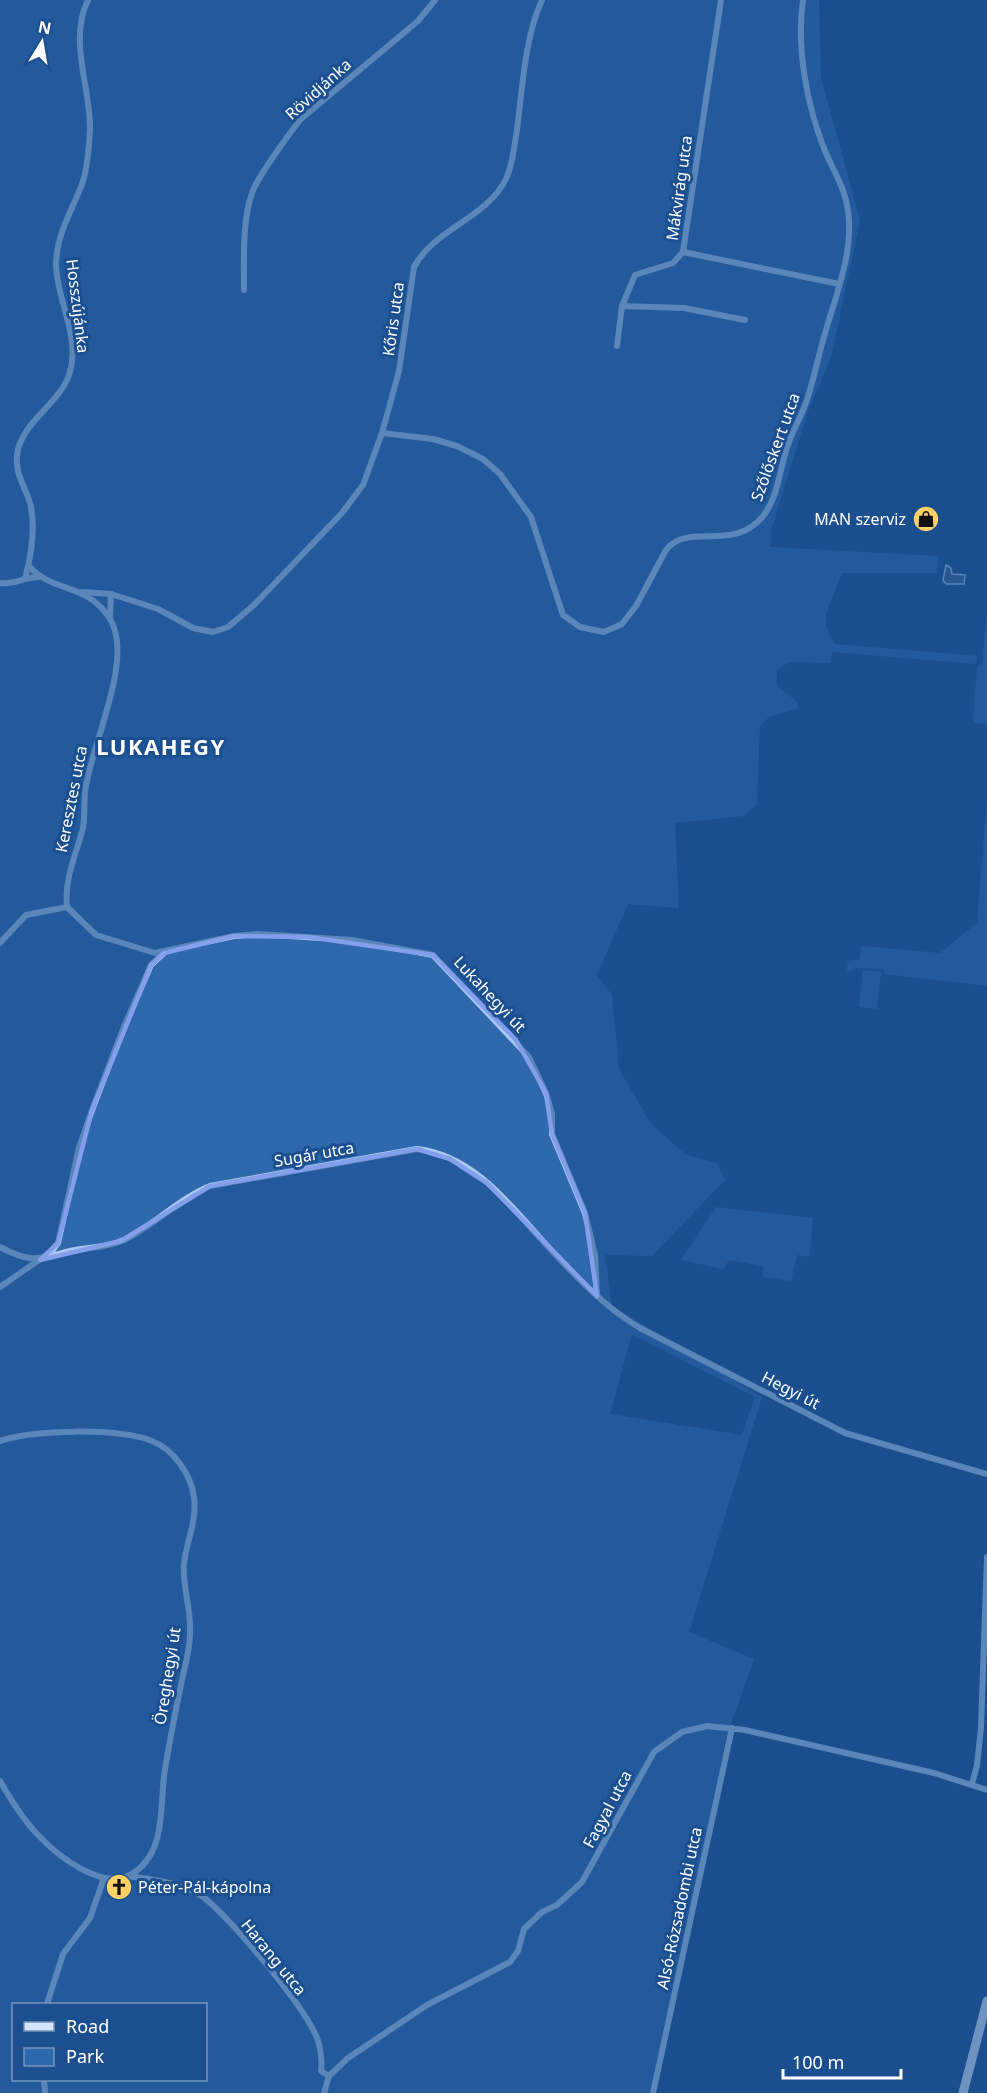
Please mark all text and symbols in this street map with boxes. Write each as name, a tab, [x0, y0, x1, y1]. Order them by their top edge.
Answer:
north arrow	[12, 12, 72, 72]
text: N	[36, 15, 53, 39]
street label: Rövidjánka	[280, 53, 356, 125]
street label: Mákvirág utca	[661, 134, 697, 242]
street label: Hosszújánka	[61, 258, 95, 354]
street label: Kőris utca	[377, 281, 409, 357]
street label: Szőlőskert utca	[745, 390, 805, 504]
shop icon: MAN szerviz	[911, 504, 941, 534]
place label: MAN szerviz	[814, 508, 906, 530]
district label: LUKAHEGY	[96, 731, 226, 761]
street label: Keresztes utca	[50, 744, 92, 854]
street label: Lukahegyi út	[449, 951, 531, 1037]
street label: Sugár utca	[272, 1136, 356, 1172]
street label: Hegyi út	[758, 1366, 824, 1414]
street label: Öreghegyi út	[148, 1625, 186, 1726]
street label: Fagyal utca	[577, 1766, 637, 1852]
street label: Alsó-Rózsadombi utca	[651, 1825, 707, 1991]
church icon: Péter-Pál-kápolna	[104, 1872, 134, 1902]
place label: Péter-Pál-kápolna	[138, 1876, 271, 1898]
street label: Harang utca	[236, 1914, 312, 2000]
legend	[12, 2003, 207, 2081]
text: Road	[66, 2014, 109, 2038]
scale bar	[783, 2042, 902, 2080]
text: Park	[66, 2044, 104, 2068]
text: 100 m	[792, 2050, 844, 2074]

